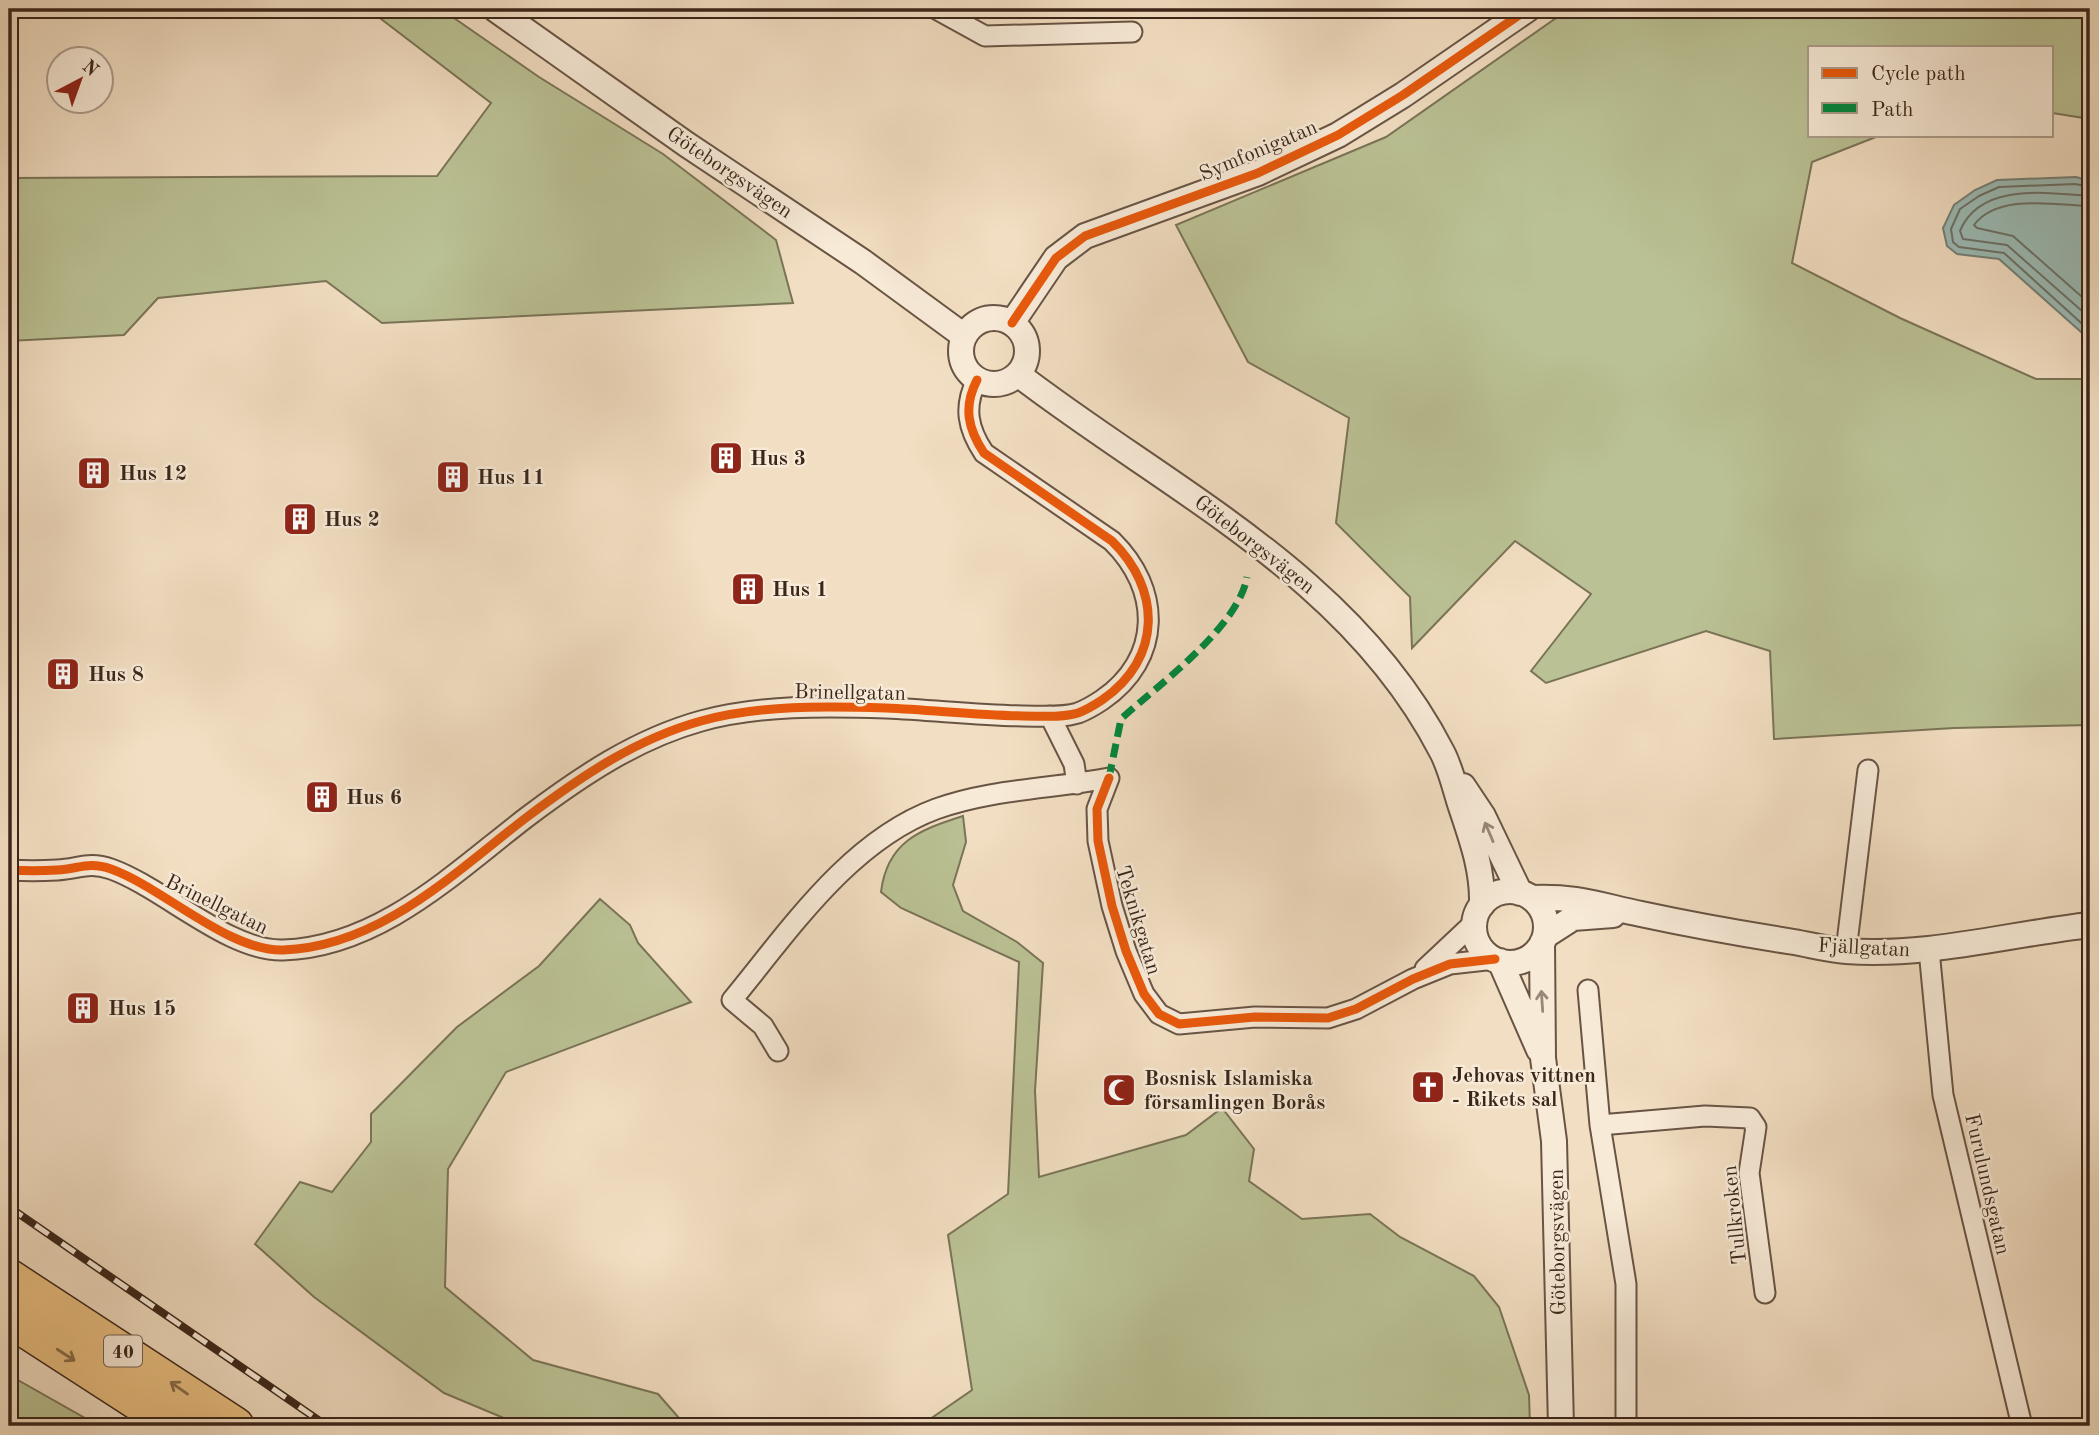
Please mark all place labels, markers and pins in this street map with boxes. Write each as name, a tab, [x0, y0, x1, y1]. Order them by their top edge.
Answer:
building icon: Hus 3	[707, 439, 745, 477]
place label: Hus 3	[750, 449, 806, 470]
building icon: Hus 12	[75, 454, 113, 492]
building icon: Hus 11	[434, 458, 472, 496]
place label: Hus 12	[119, 464, 187, 485]
place label: Hus 11	[477, 468, 545, 489]
building icon: Hus 2	[281, 500, 319, 538]
place label: Hus 2	[324, 510, 380, 531]
building icon: Hus 1	[729, 570, 767, 608]
place label: Hus 1	[772, 580, 828, 601]
building icon: Hus 8	[44, 655, 82, 693]
place label: Hus 8	[88, 665, 144, 686]
building icon: Hus 6	[303, 778, 341, 816]
place label: Hus 6	[346, 788, 402, 809]
building icon: Hus 15	[64, 989, 102, 1027]
place label: Hus 15	[108, 999, 176, 1020]
place label: Jehovas vittnen - Rikets sal	[1452, 1066, 1596, 1111]
church icon: Jehovas vittnen - Rikets sal	[1409, 1068, 1447, 1106]
place label: Bosnisk Islamiska församlingen Borås	[1144, 1069, 1325, 1114]
mosque icon: Bosnisk Islamiska församlingen Borås	[1100, 1071, 1138, 1109]

